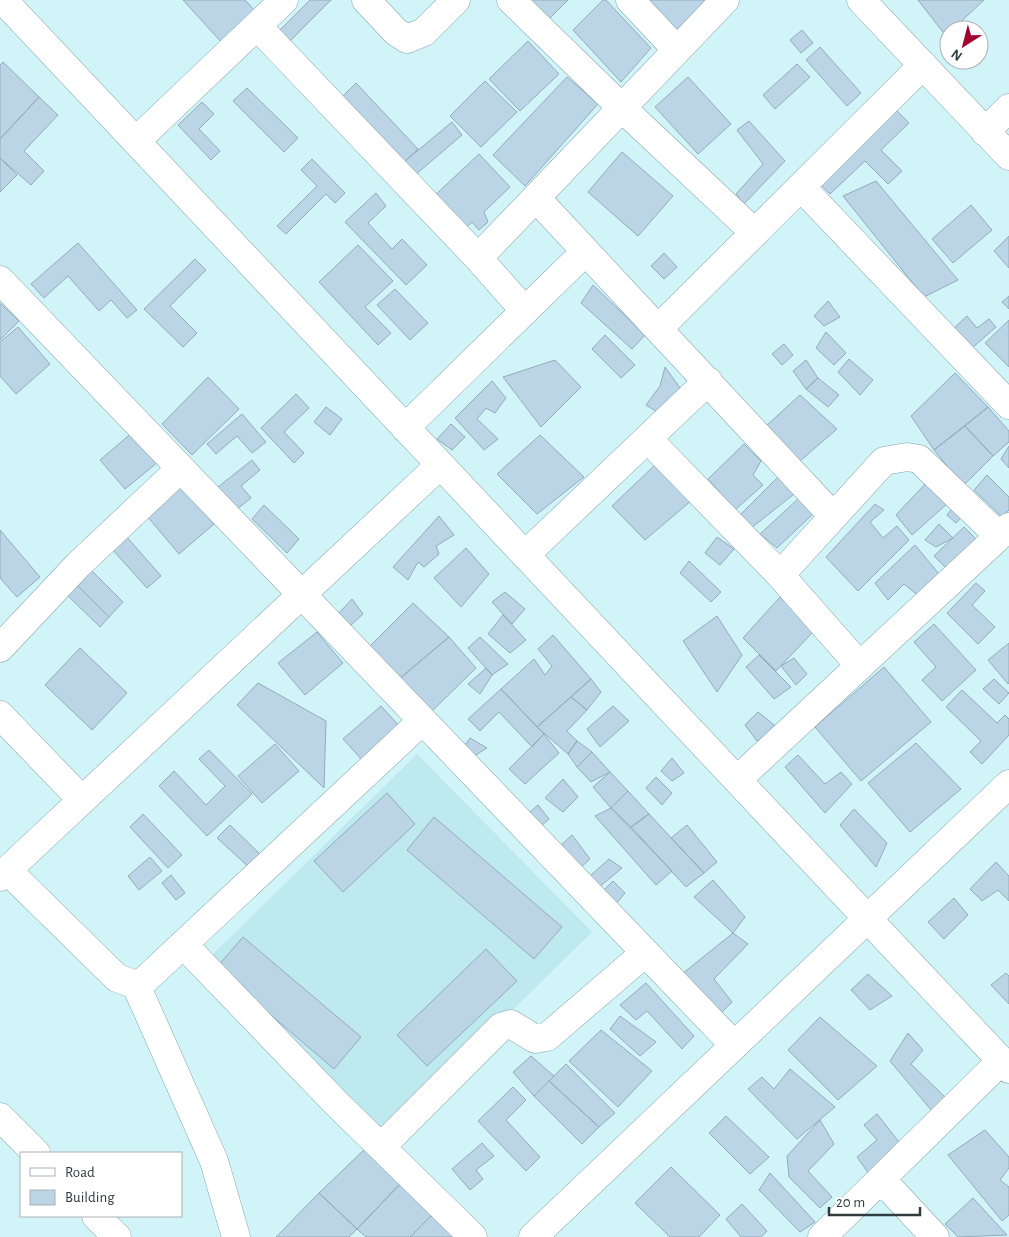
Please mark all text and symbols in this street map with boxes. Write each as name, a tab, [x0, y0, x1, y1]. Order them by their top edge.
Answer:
north arrow	[939, 20, 989, 70]
text: N	[949, 46, 965, 63]
legend	[20, 1152, 182, 1217]
text: Road	[65, 1165, 95, 1180]
scale bar	[829, 1184, 920, 1216]
text: Building	[65, 1190, 115, 1205]
text: 20 m	[836, 1195, 865, 1210]

